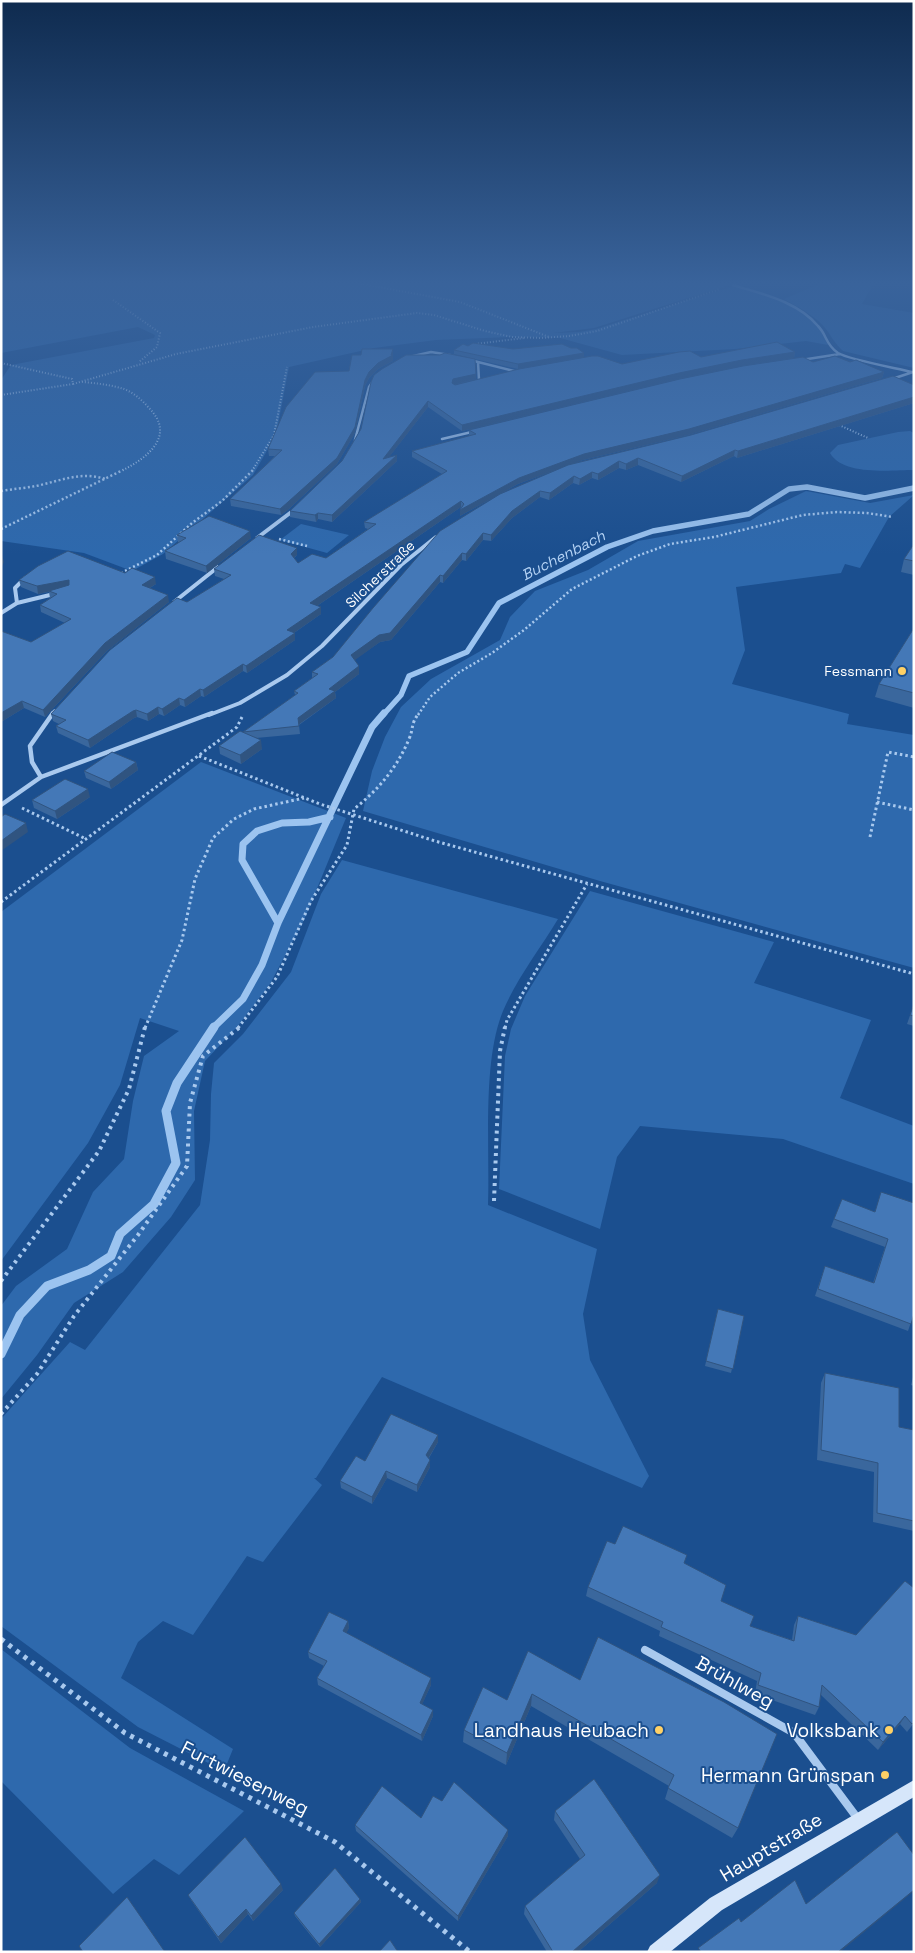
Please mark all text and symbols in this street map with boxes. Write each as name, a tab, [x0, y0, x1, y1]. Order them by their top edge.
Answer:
water label: Buchenbach	[518, 525, 609, 584]
street label: Silcherstraße	[342, 536, 418, 612]
place label: Fessmann	[824, 662, 892, 680]
marker: Fessmann	[896, 665, 908, 677]
street label: Brühlweg	[691, 1650, 779, 1714]
place label: Landhaus Heubach	[474, 1718, 649, 1743]
place label: Volksbank	[787, 1718, 879, 1743]
marker: Landhaus Heubach	[653, 1724, 665, 1736]
marker: Volksbank	[883, 1724, 895, 1736]
street label: Furtwiesenweg	[177, 1735, 313, 1821]
place label: Hermann Grünspan	[701, 1763, 875, 1788]
marker: Hermann Grünspan	[879, 1769, 891, 1781]
street label: Hauptstraße	[715, 1807, 827, 1887]

